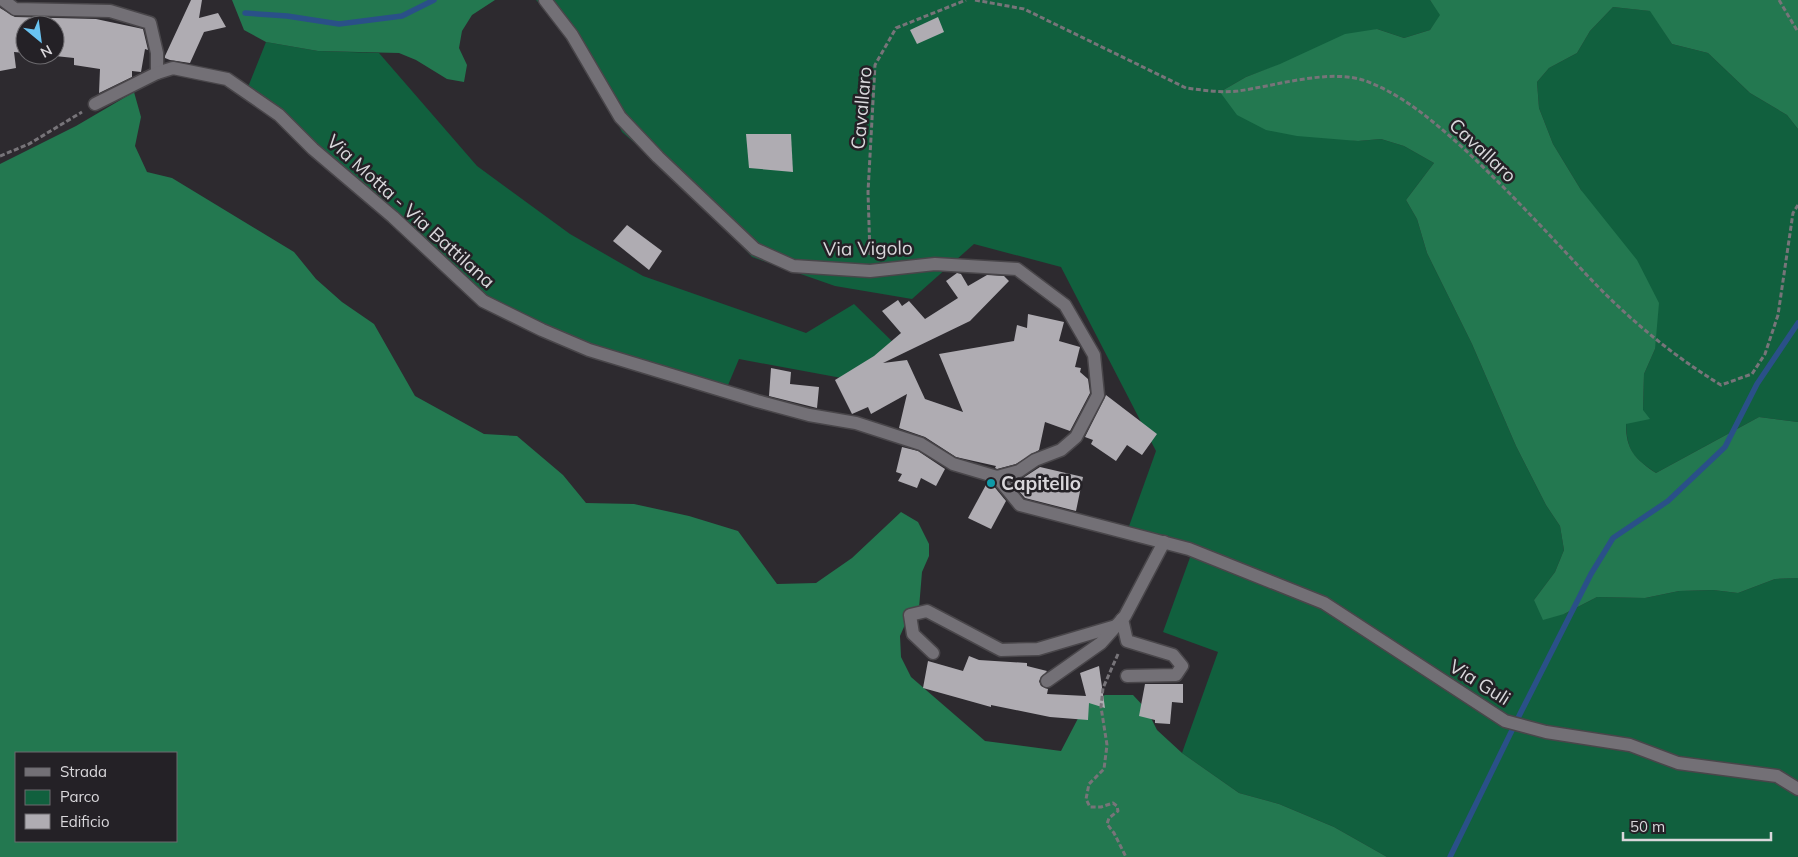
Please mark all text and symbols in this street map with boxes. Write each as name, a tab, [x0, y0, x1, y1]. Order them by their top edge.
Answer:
north arrow	[15, 15, 65, 65]
text: N	[37, 41, 55, 62]
street label: Cavallaro	[845, 65, 877, 151]
street label: Cavallaro	[1444, 113, 1522, 187]
street label: Via Motta - Via Battilana	[322, 129, 500, 293]
street label: Via Vigolo	[823, 235, 913, 261]
place label: Capitello	[1001, 471, 1081, 495]
marker: Capitello	[985, 477, 997, 489]
street label: Via Guli	[1445, 654, 1515, 710]
legend	[15, 752, 178, 842]
text: Strada	[60, 762, 107, 781]
text: Parco	[60, 787, 100, 806]
scale bar	[1623, 810, 1770, 842]
text: Edificio	[60, 812, 110, 831]
text: 50 m	[1630, 817, 1665, 836]

